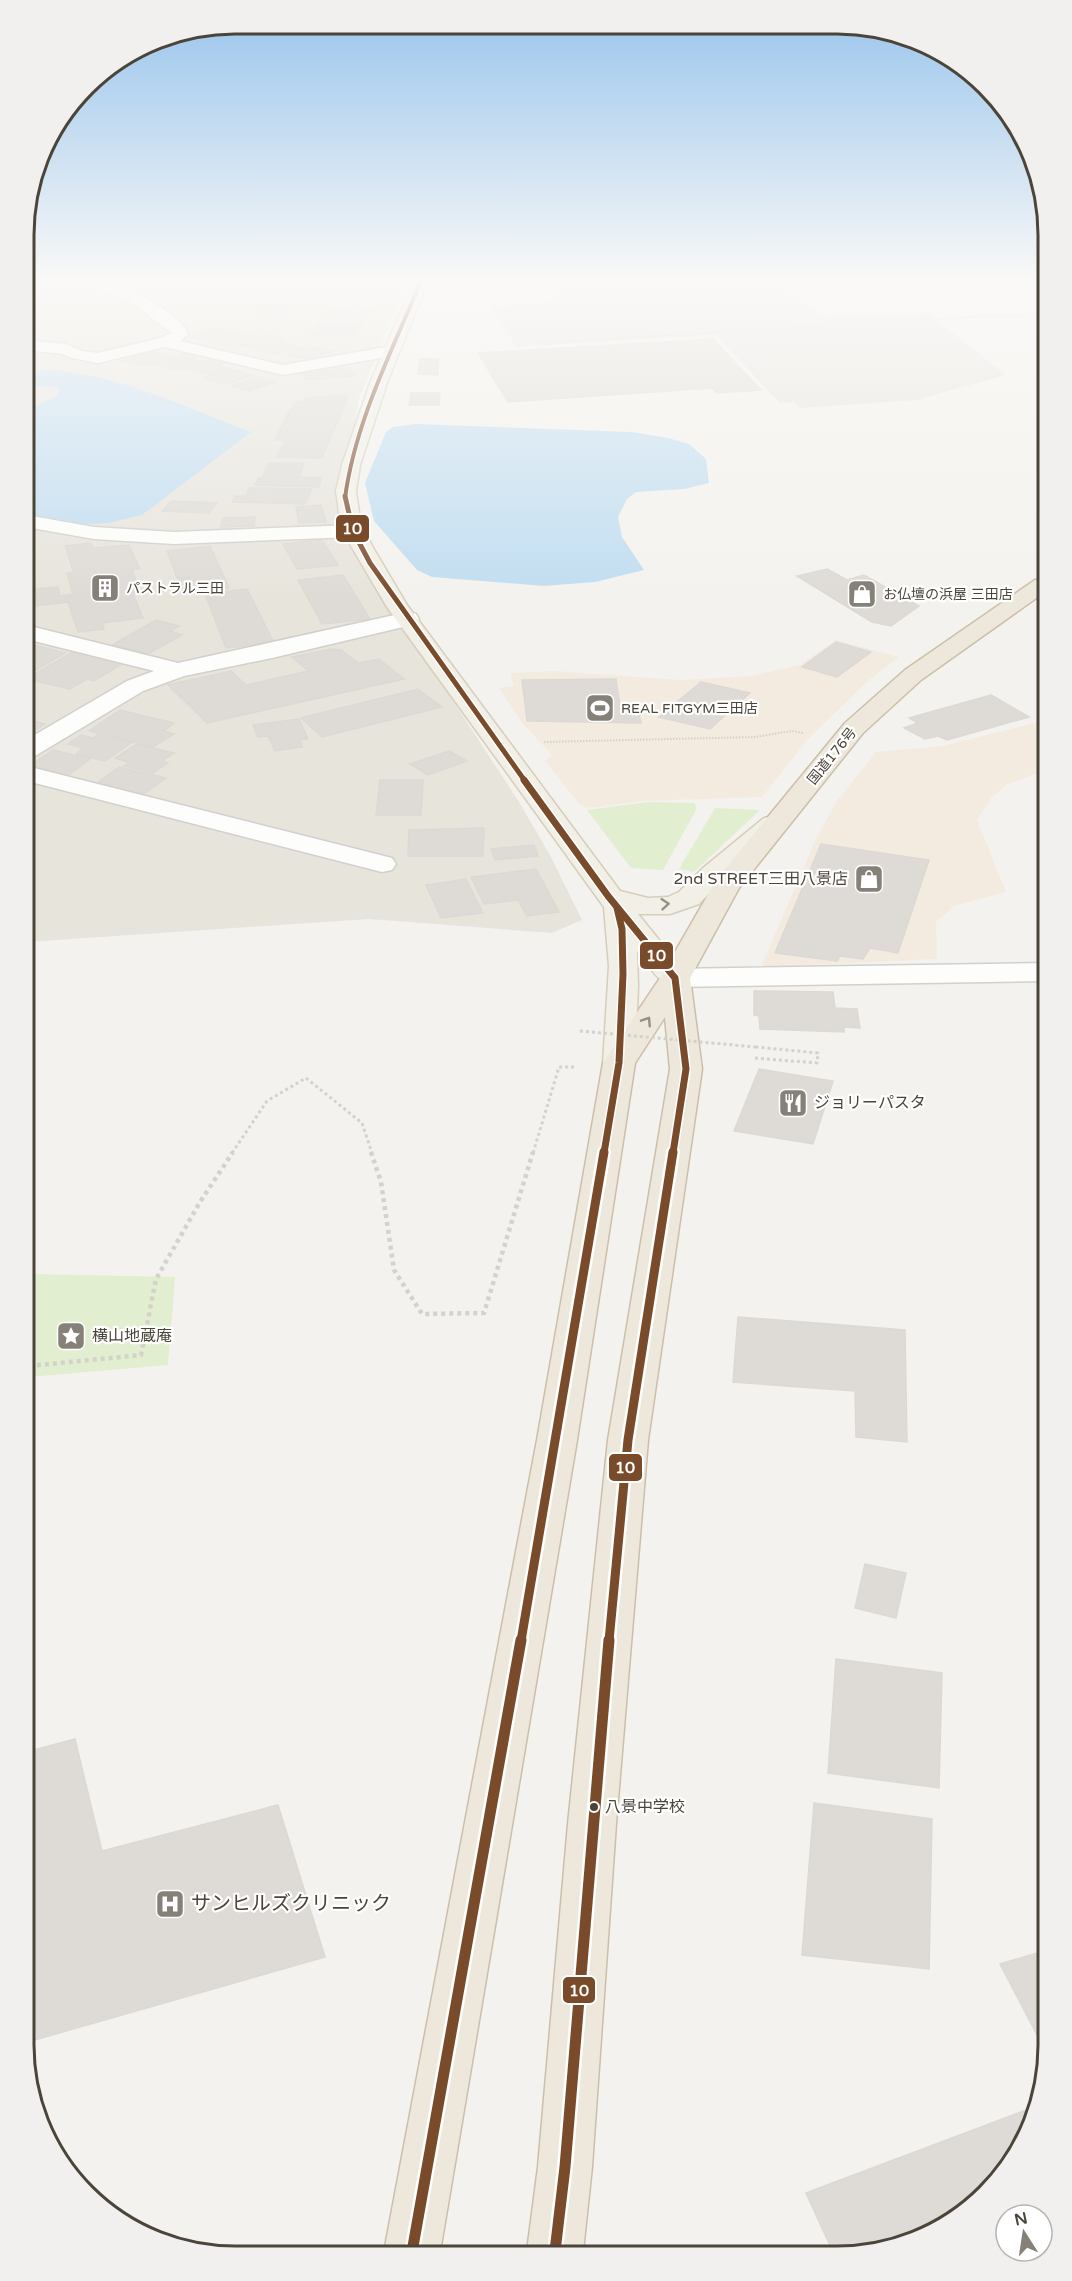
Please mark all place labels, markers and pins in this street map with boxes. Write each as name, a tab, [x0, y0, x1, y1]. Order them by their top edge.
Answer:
building icon: パストラル三田	[89, 572, 121, 604]
shop icon: お仏壇の浜屋 三田店	[846, 578, 878, 610]
place label: パストラル三田	[126, 580, 224, 597]
place label: お仏壇の浜屋 三田店	[883, 586, 1013, 603]
sports icon: REAL FITGYM三田店	[584, 692, 616, 724]
place label: REAL FITGYM三田店	[621, 700, 758, 717]
shop icon: 2nd STREET三田八景店	[853, 863, 885, 895]
place label: 2nd STREET三田八景店	[673, 869, 848, 889]
restaurant icon: ジョリーパスタ	[777, 1087, 809, 1119]
place label: ジョリーパスタ	[814, 1093, 926, 1113]
place icon: 横山地蔵庵	[55, 1320, 87, 1352]
place label: 横山地蔵庵	[92, 1326, 172, 1346]
place label: 八景中学校	[605, 1797, 685, 1817]
marker: 八景中学校	[588, 1801, 600, 1813]
hospital icon: サンヒルズクリニック	[154, 1888, 186, 1920]
place label: サンヒルズクリニック	[191, 1892, 391, 1916]

